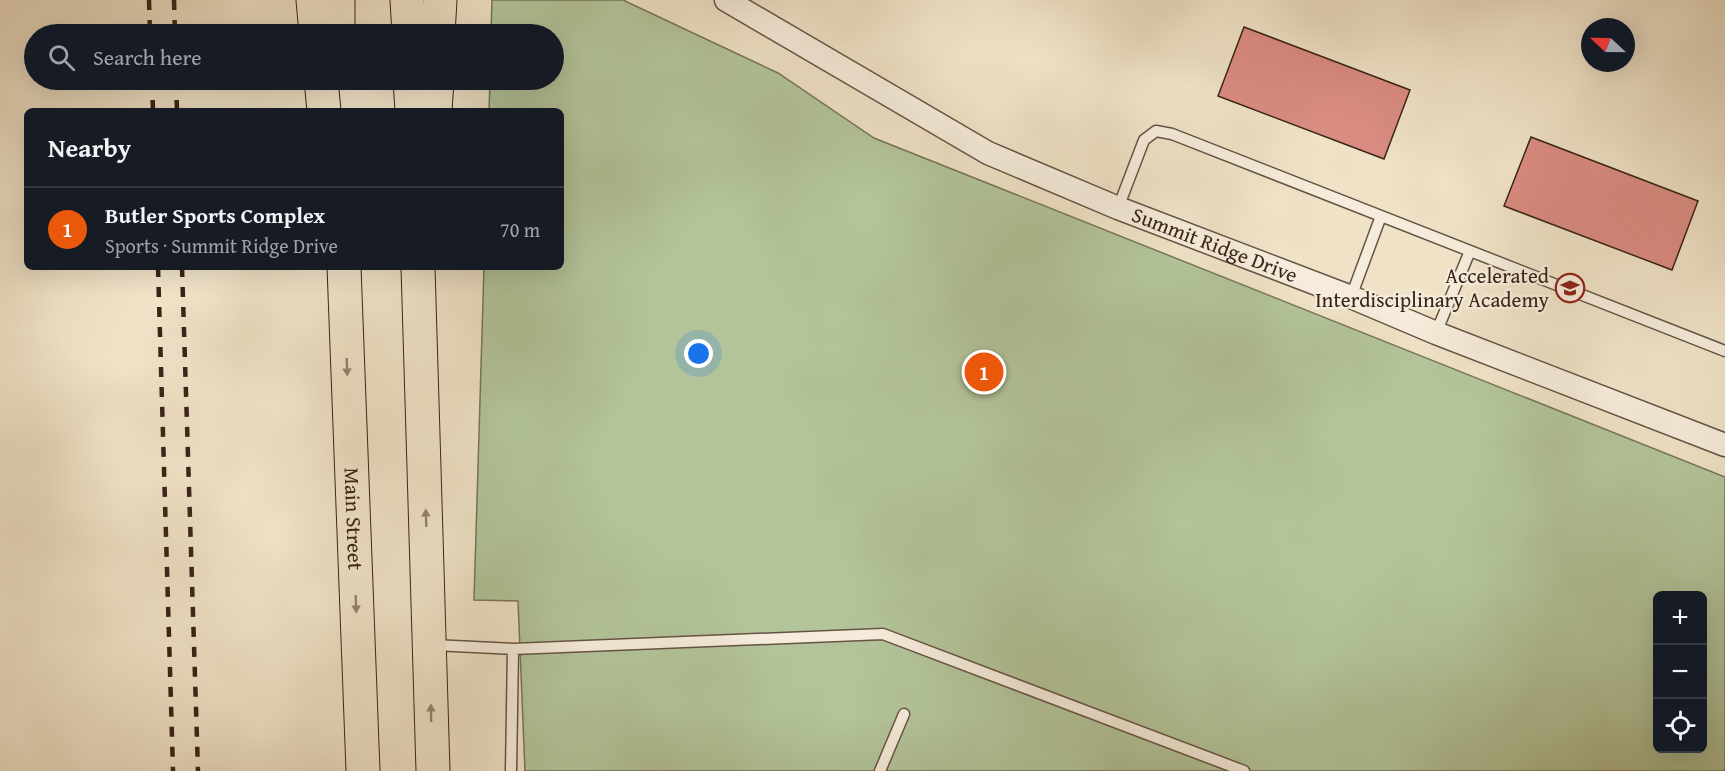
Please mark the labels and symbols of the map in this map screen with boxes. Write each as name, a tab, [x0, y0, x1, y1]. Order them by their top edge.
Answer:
north arrow	[1581, 18, 1635, 72]
street label: Summit Ridge Drive	[1127, 199, 1302, 290]
place label: Accelerated Interdisciplinary Academy	[1315, 260, 1550, 315]
school or university icon: Accelerated Interdisciplinary Academy	[1554, 272, 1586, 304]
your location	[684, 339, 713, 368]
pin: 1	[964, 350, 1004, 394]
one-way arrow	[342, 358, 351, 377]
street label: Main Street	[337, 467, 371, 571]
one-way arrow	[421, 508, 431, 527]
one-way arrow	[351, 595, 360, 614]
one-way arrow	[426, 703, 436, 722]

